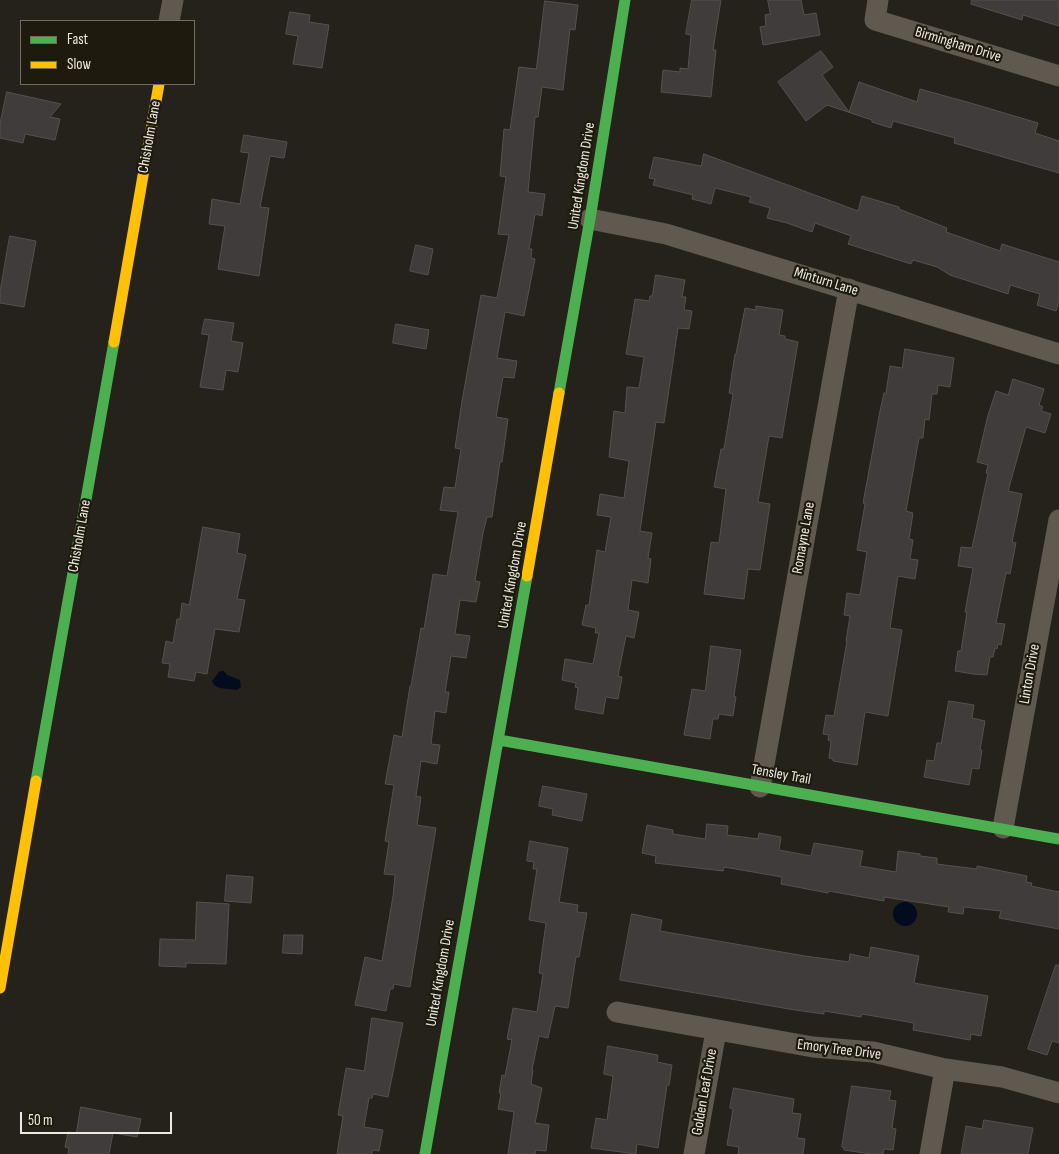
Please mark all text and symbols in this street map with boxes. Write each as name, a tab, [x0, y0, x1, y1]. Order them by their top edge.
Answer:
legend	[20, 20, 195, 85]
street label: Birmingham Drive	[913, 23, 1003, 67]
text: Fast	[67, 30, 88, 49]
text: Slow	[67, 55, 91, 74]
street label: Chisholm Lane	[135, 99, 165, 175]
street label: United Kingdom Drive	[565, 121, 599, 231]
street label: Minturn Lane	[792, 264, 860, 300]
street label: Chisholm Lane	[65, 498, 95, 574]
street label: Romayne Lane	[789, 501, 819, 575]
street label: United Kingdom Drive	[495, 520, 531, 630]
street label: Linton Drive	[1016, 643, 1044, 705]
street label: Tensley Trail	[750, 761, 812, 789]
street label: United Kingdom Drive	[423, 918, 459, 1028]
street label: Emory Tree Drive	[796, 1036, 882, 1064]
street label: Golden Leaf Drive	[689, 1047, 721, 1137]
scale bar	[22, 1102, 175, 1134]
text: 50 m	[28, 1111, 53, 1130]

